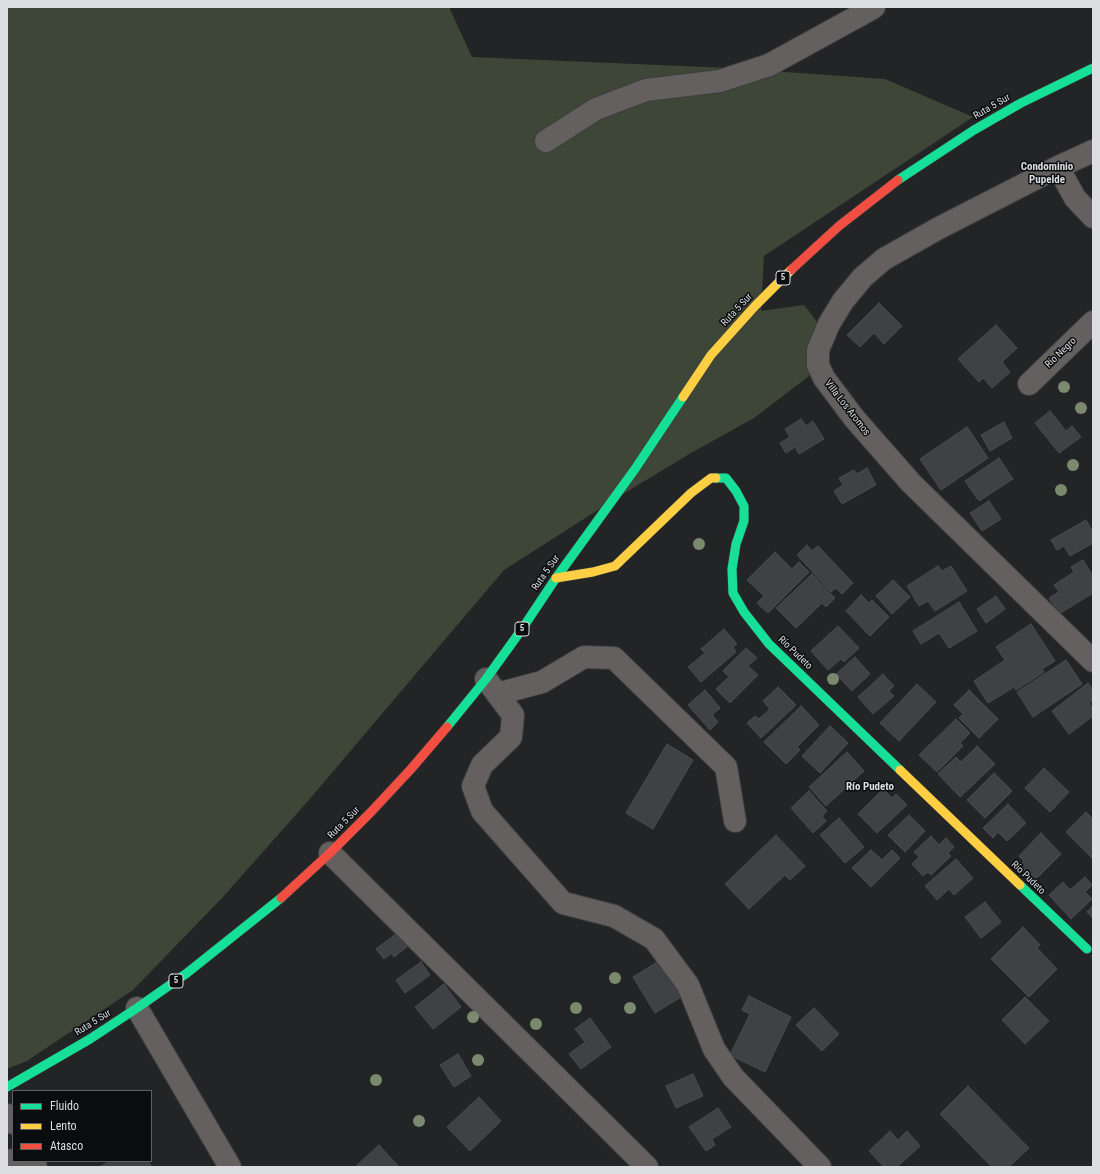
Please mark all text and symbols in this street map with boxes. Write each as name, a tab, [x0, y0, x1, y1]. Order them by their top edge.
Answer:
street label: Ruta 5 Sur	[971, 92, 1013, 122]
district label: Condominio Pupelde	[1021, 160, 1073, 186]
road number: 5	[776, 271, 790, 285]
street label: Ruta 5 Sur	[719, 291, 755, 329]
street label: Río Negro	[1043, 335, 1079, 371]
street label: Villa Los Aromos	[822, 378, 872, 438]
street label: Ruta 5 Sur	[529, 553, 563, 593]
road number: 5	[515, 622, 529, 636]
street label: Río Pudeto	[775, 634, 815, 672]
district label: Río Pudeto	[846, 780, 894, 794]
street label: Ruta 5 Sur	[325, 804, 363, 842]
street label: Río Pudeto	[1008, 859, 1048, 897]
road number: 5	[169, 974, 183, 988]
street label: Ruta 5 Sur	[73, 1007, 113, 1039]
legend	[12, 1090, 152, 1162]
text: Fluido	[50, 1099, 79, 1113]
text: Lento	[50, 1119, 77, 1133]
text: Atasco	[50, 1139, 83, 1153]

